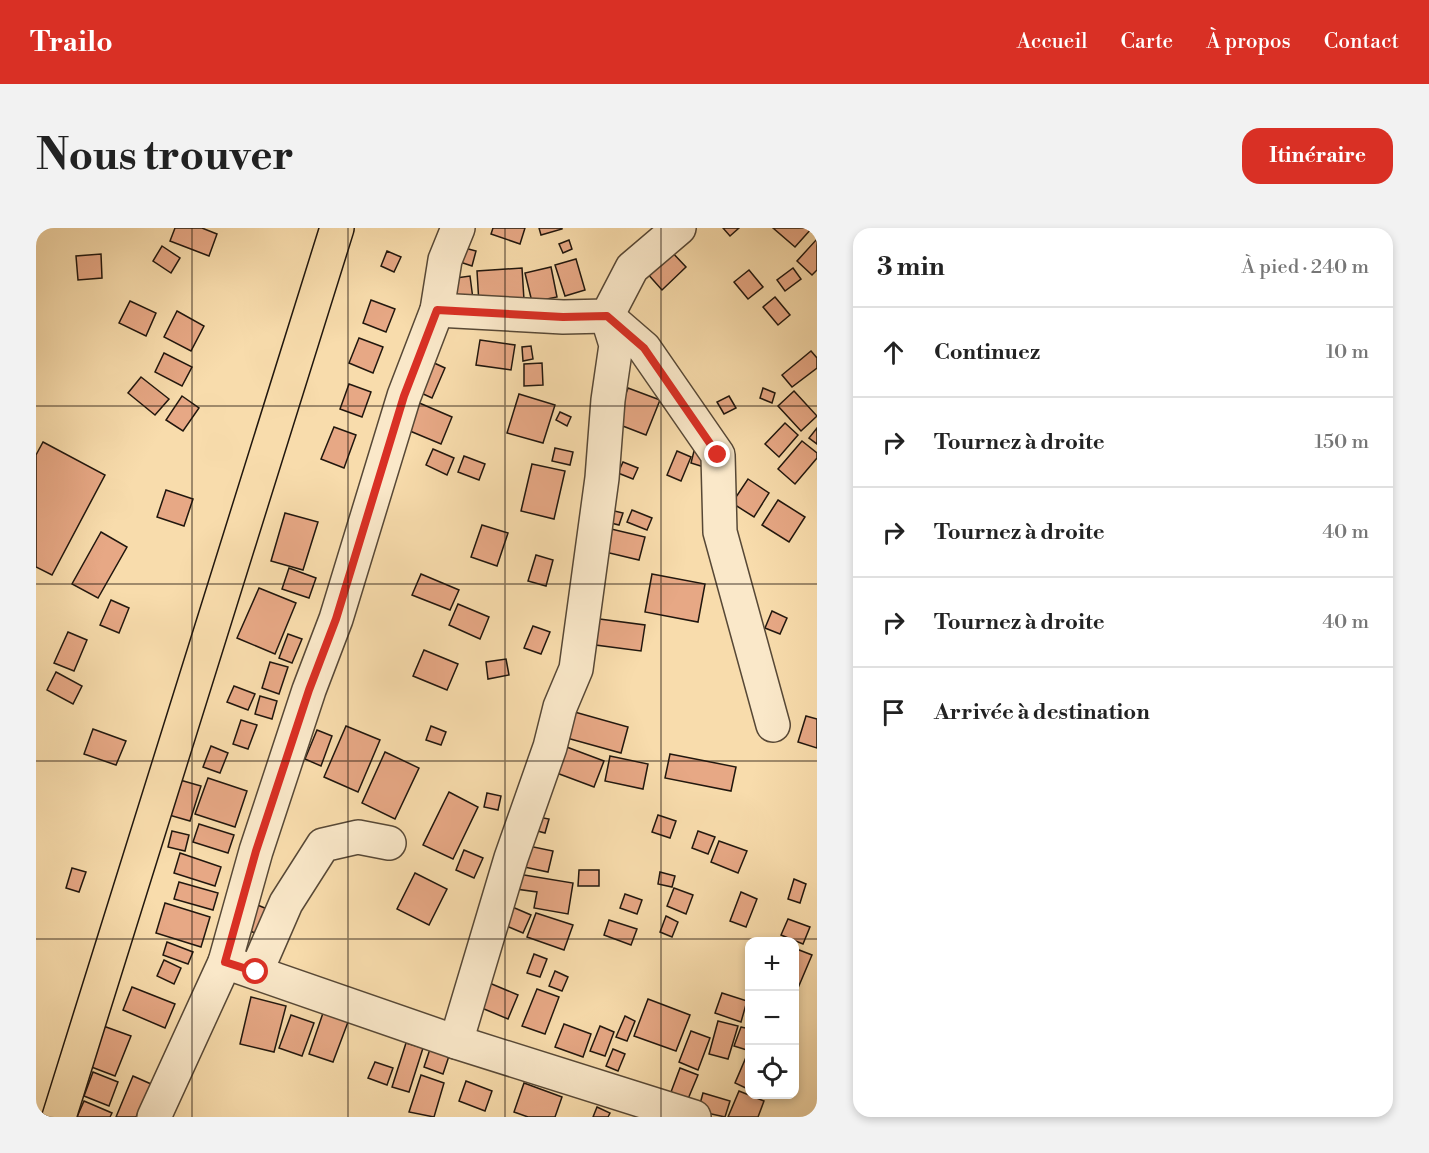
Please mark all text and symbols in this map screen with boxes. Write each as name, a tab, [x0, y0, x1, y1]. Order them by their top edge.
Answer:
text: Trailo	[30, 25, 113, 60]
text: Accueil	[1017, 29, 1088, 55]
text: Carte	[1121, 29, 1173, 55]
text: À propos	[1206, 29, 1291, 55]
text: Contact	[1324, 29, 1399, 55]
button: Itinéraire	[1242, 128, 1393, 184]
text: Nous trouver	[36, 130, 294, 183]
text: 3 min	[877, 251, 945, 283]
text: À pied · 240 m	[1242, 255, 1369, 280]
icon: ahead	[877, 336, 910, 369]
text: Continuez	[934, 339, 1040, 366]
text: 10 m	[1326, 340, 1369, 365]
icon: right	[877, 426, 910, 459]
text: Tournez à droite	[934, 429, 1105, 456]
text: 150 m	[1314, 430, 1369, 455]
route end	[704, 441, 730, 467]
icon: right	[877, 516, 910, 549]
text: Tournez à droite	[934, 519, 1105, 546]
text: 40 m	[1322, 520, 1369, 545]
icon: right	[877, 606, 910, 639]
text: Tournez à droite	[934, 609, 1105, 636]
text: 40 m	[1322, 610, 1369, 635]
icon: arrive	[877, 696, 910, 729]
text: Arrivée à destination	[934, 699, 1150, 726]
map controls	[745, 937, 799, 1099]
button: +	[745, 937, 799, 991]
route start	[242, 958, 268, 984]
button: −	[745, 991, 799, 1045]
button: locate	[745, 1045, 799, 1099]

